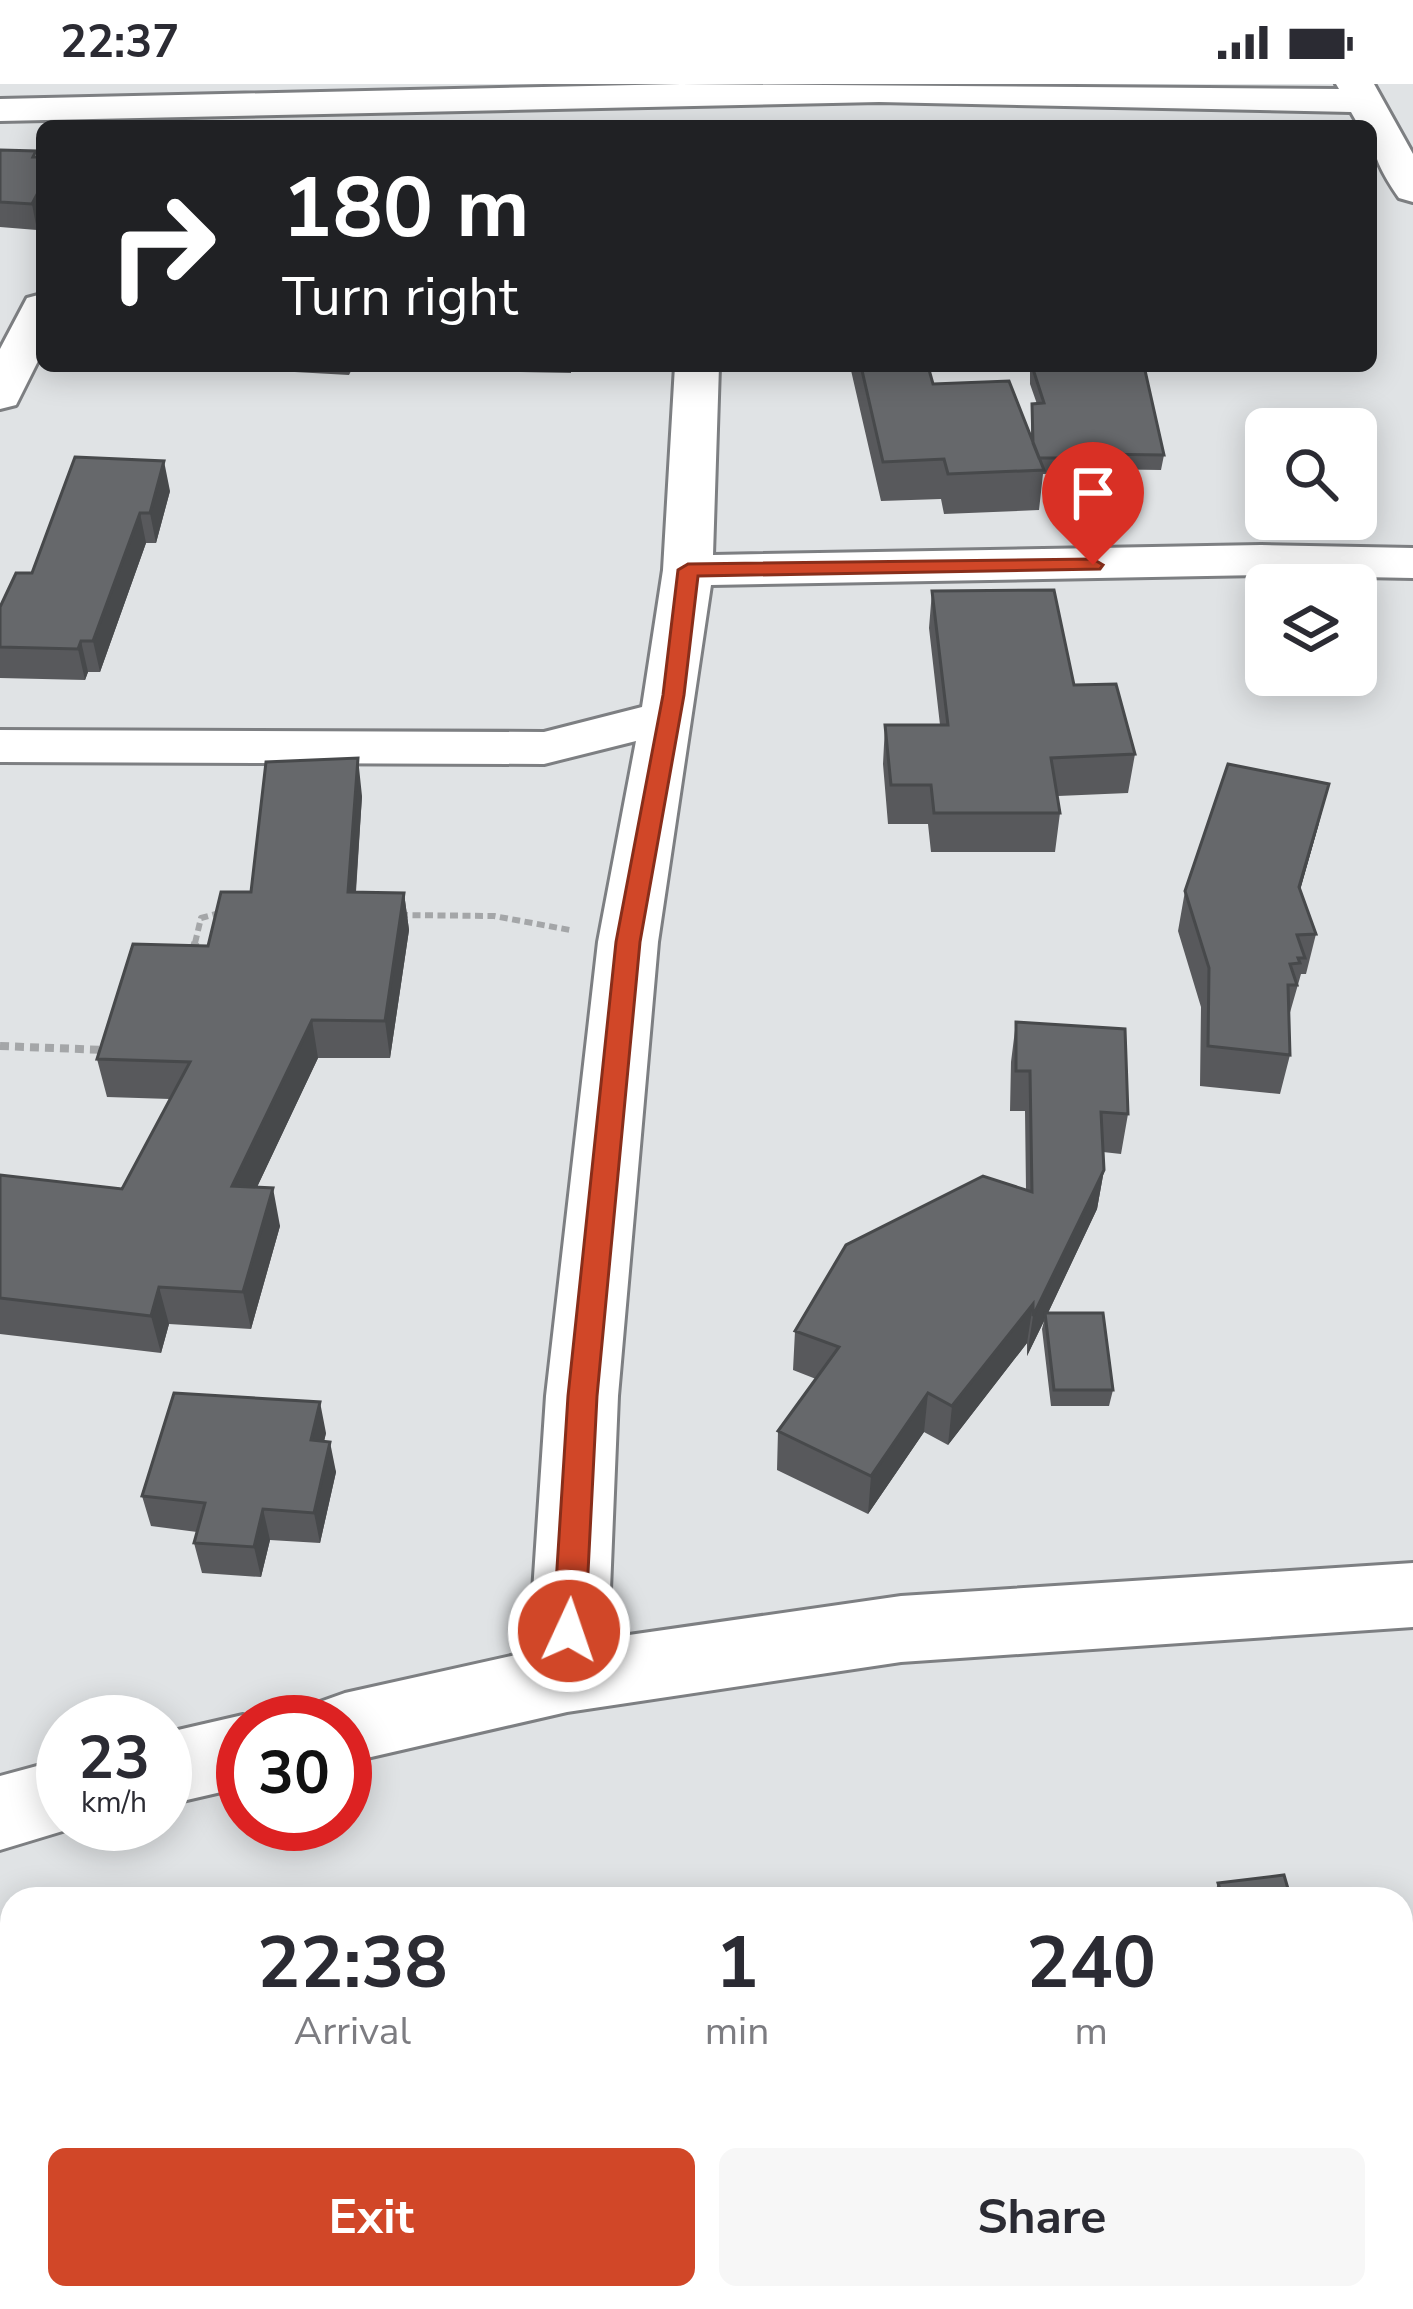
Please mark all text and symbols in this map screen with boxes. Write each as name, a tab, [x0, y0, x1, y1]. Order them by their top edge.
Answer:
text: 22:37	[60, 12, 179, 73]
text: 180 m	[282, 151, 530, 266]
icon: right	[84, 168, 240, 324]
text: Turn right	[282, 260, 518, 334]
map controls	[1245, 408, 1377, 696]
button: search	[1245, 408, 1377, 540]
pin	[1042, 442, 1144, 565]
icon: arrive	[1060, 460, 1126, 526]
button: layers	[1245, 564, 1377, 696]
position arrow	[506, 1568, 632, 1694]
speed limit sign: 30	[216, 1695, 372, 1851]
text: 23	[78, 1717, 150, 1799]
text: km/h	[81, 1782, 147, 1823]
text: 22:38	[257, 1914, 448, 2012]
text: 1	[715, 1914, 759, 2012]
text: 240	[1026, 1914, 1156, 2012]
text: Arrival	[294, 2005, 411, 2058]
text: min	[705, 2005, 769, 2058]
text: m	[1074, 2005, 1108, 2058]
button: Exit	[48, 2148, 695, 2286]
button: Share	[719, 2148, 1365, 2286]

